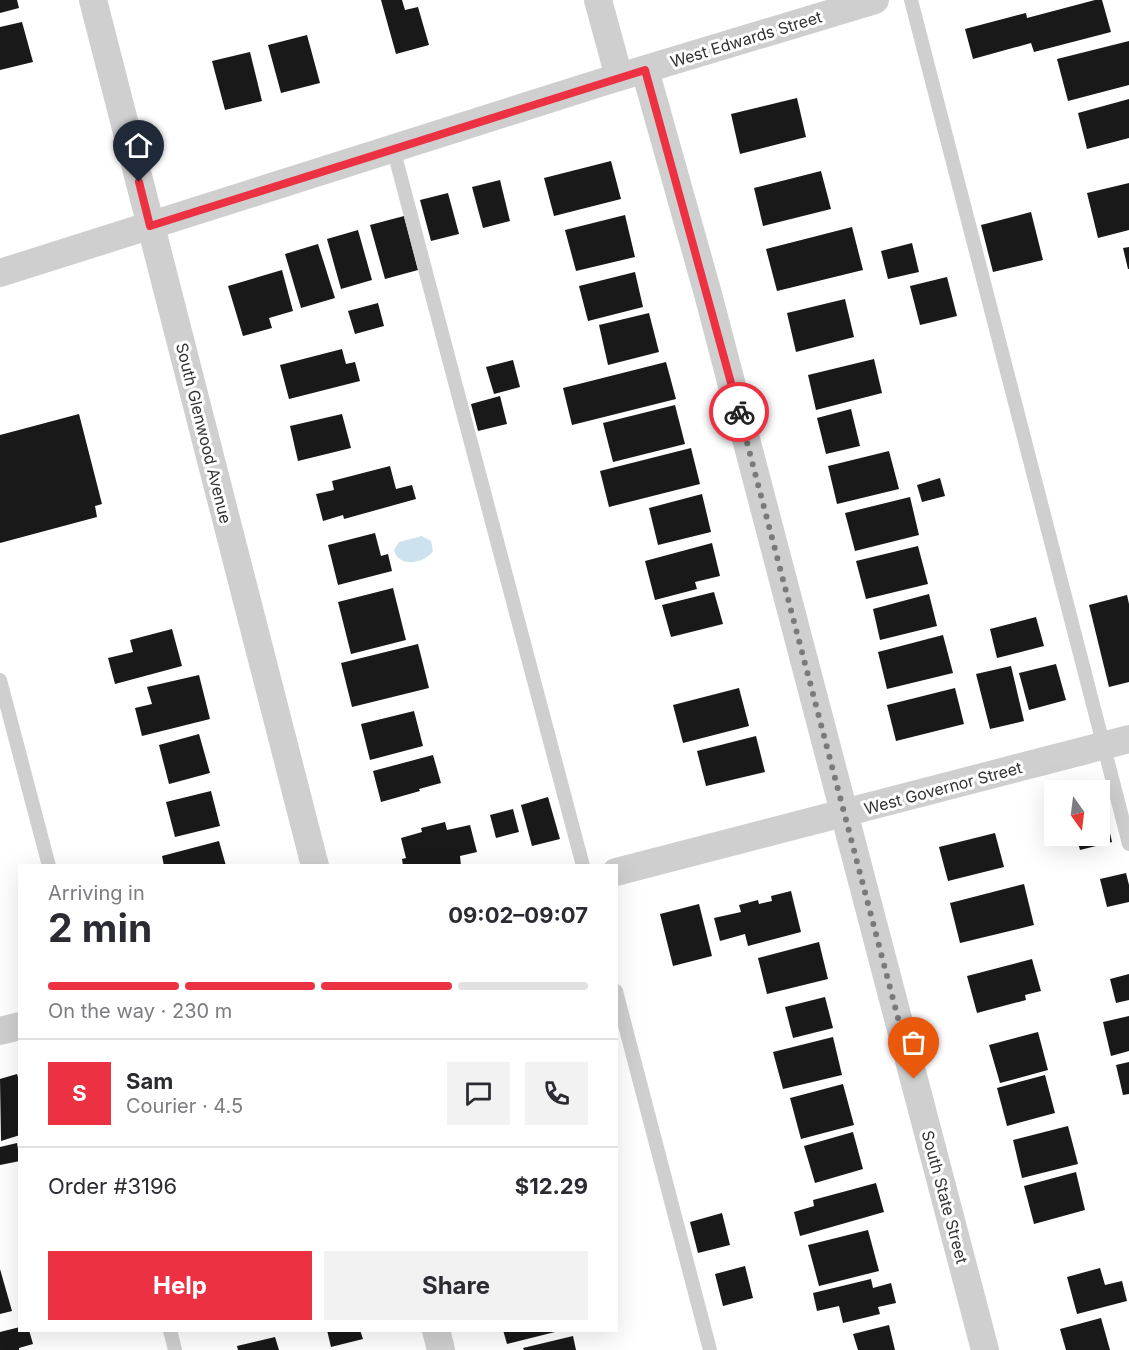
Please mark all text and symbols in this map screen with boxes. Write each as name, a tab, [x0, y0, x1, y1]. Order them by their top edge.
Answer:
street label: West Edwards Street	[668, 6, 824, 72]
pin	[113, 120, 164, 182]
icon: home	[122, 129, 155, 162]
street label: South Glenwood Avenue	[172, 341, 236, 525]
courier	[709, 382, 769, 442]
icon: bike	[723, 396, 756, 429]
street label: West Governor Street	[862, 757, 1024, 819]
north arrow	[1044, 780, 1110, 846]
map controls	[1044, 780, 1110, 846]
text: Arriving in	[48, 881, 145, 905]
text: 09:02–09:07	[448, 902, 588, 928]
text: 2 min	[48, 904, 152, 951]
text: On the way · 230 m	[48, 999, 232, 1023]
pin	[888, 1017, 939, 1079]
icon: bag	[897, 1026, 930, 1059]
button: chat	[447, 1062, 510, 1125]
button: phone	[525, 1062, 588, 1125]
text: Sam	[126, 1068, 173, 1094]
text: S	[72, 1080, 87, 1106]
text: Courier · 4.5	[126, 1094, 243, 1118]
street label: South State Street	[918, 1128, 972, 1266]
text: Order #3196	[48, 1173, 177, 1199]
text: $12.29	[515, 1173, 588, 1199]
button: Help	[48, 1251, 312, 1320]
button: Share	[324, 1251, 588, 1320]

